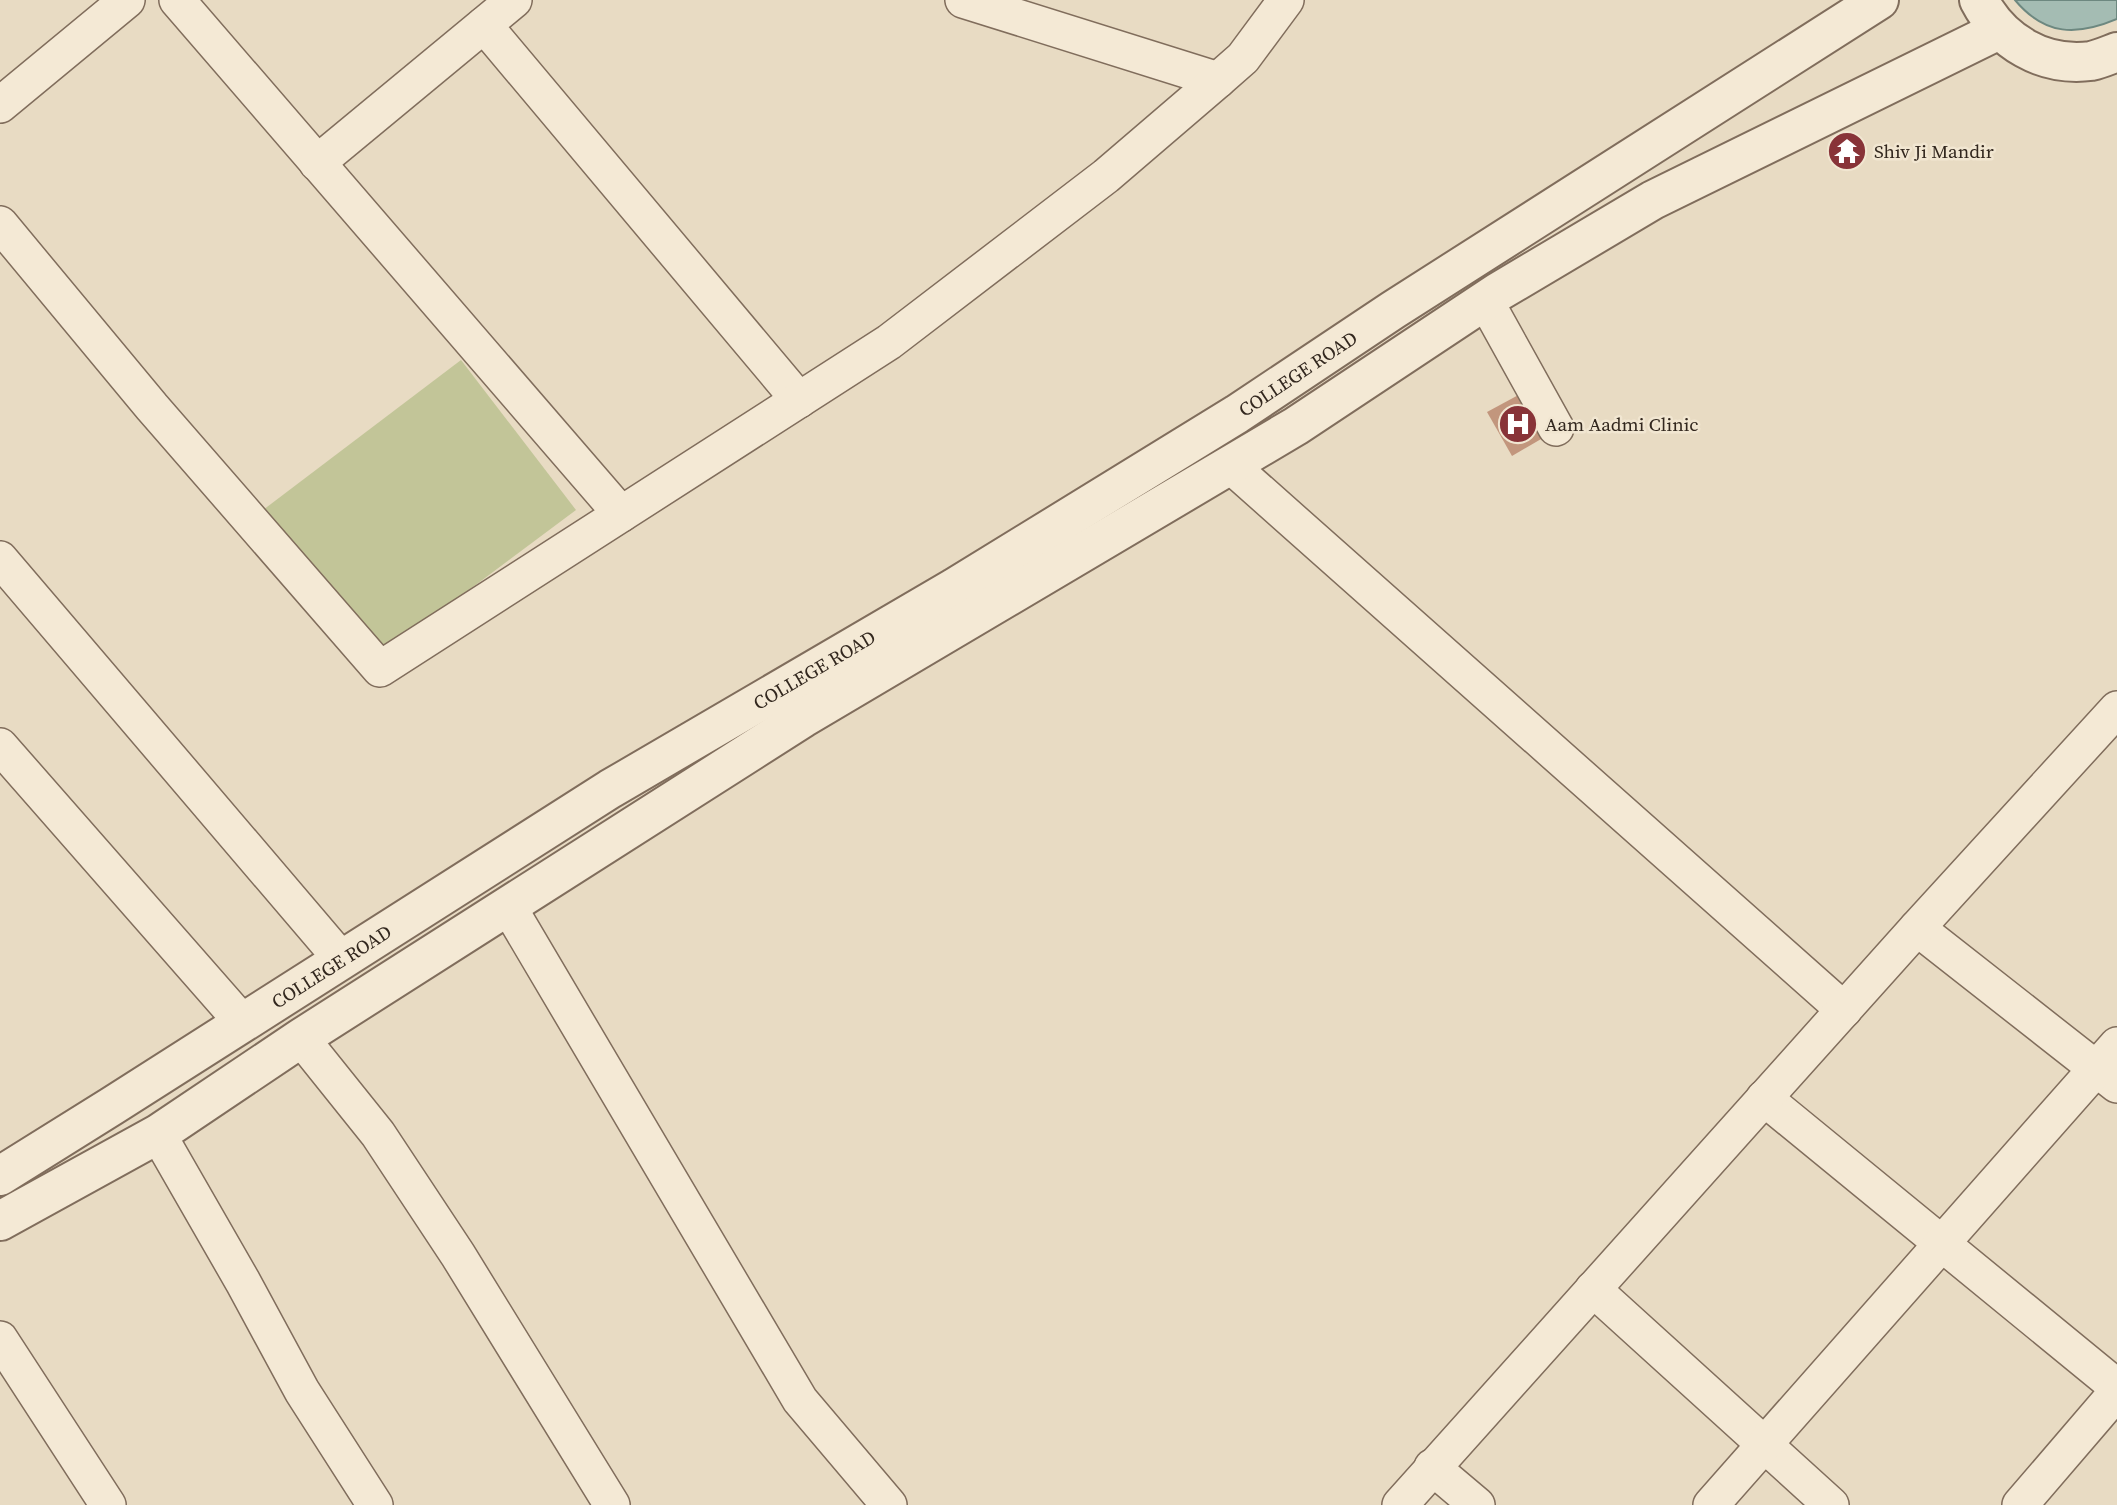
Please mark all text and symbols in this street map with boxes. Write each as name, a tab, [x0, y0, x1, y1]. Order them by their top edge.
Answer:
temple icon: Shiv Ji Mandir	[1826, 130, 1868, 172]
place label: Shiv Ji Mandir	[1874, 138, 1994, 164]
street label: COLLEGE ROAD	[1233, 325, 1362, 423]
hospital icon: Aam Aadmi Clinic	[1497, 403, 1539, 445]
place label: Aam Aadmi Clinic	[1545, 411, 1699, 437]
street label: COLLEGE ROAD	[748, 624, 880, 716]
street label: COLLEGE ROAD	[266, 918, 396, 1014]

